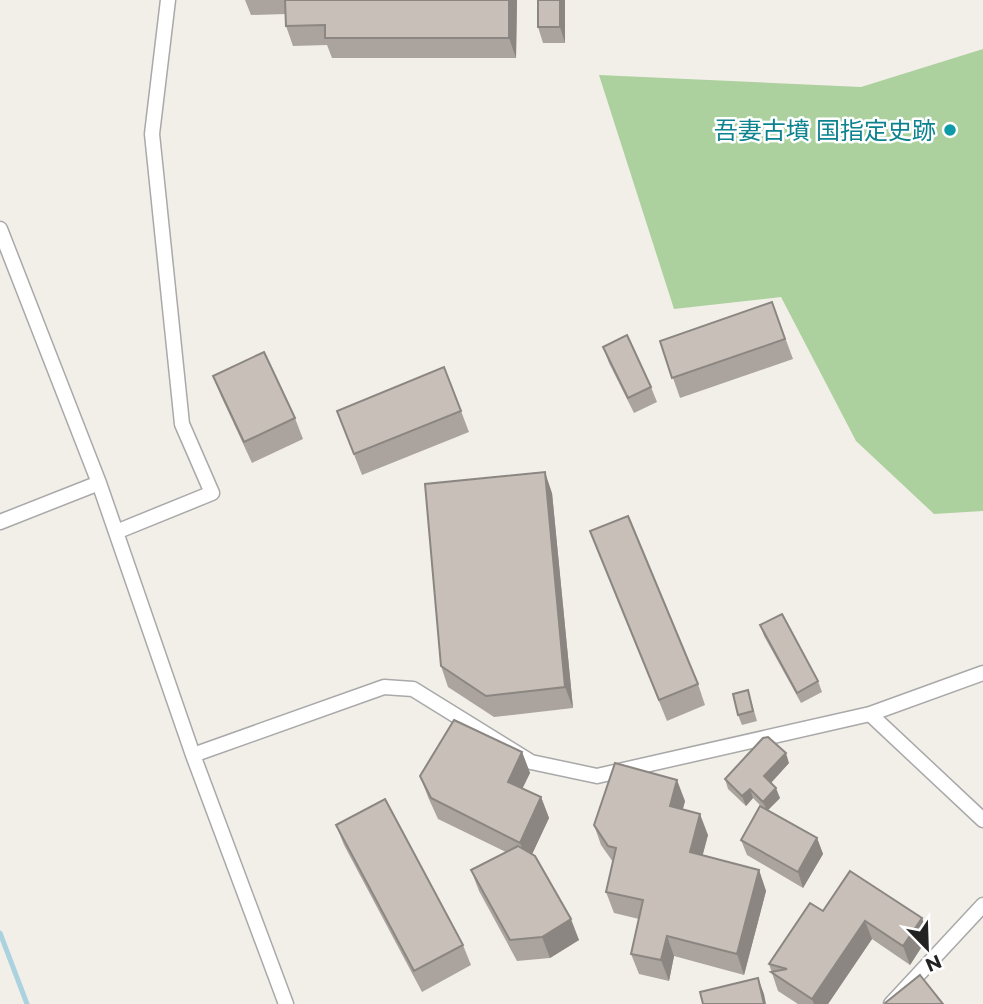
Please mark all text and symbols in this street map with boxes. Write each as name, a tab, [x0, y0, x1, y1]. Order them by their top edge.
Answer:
place label: 吾妻古墳 国指定史跡	[714, 116, 936, 145]
marker: 吾妻古墳 国指定史跡	[942, 122, 958, 138]
north arrow	[892, 913, 962, 983]
text: N	[922, 950, 945, 977]

